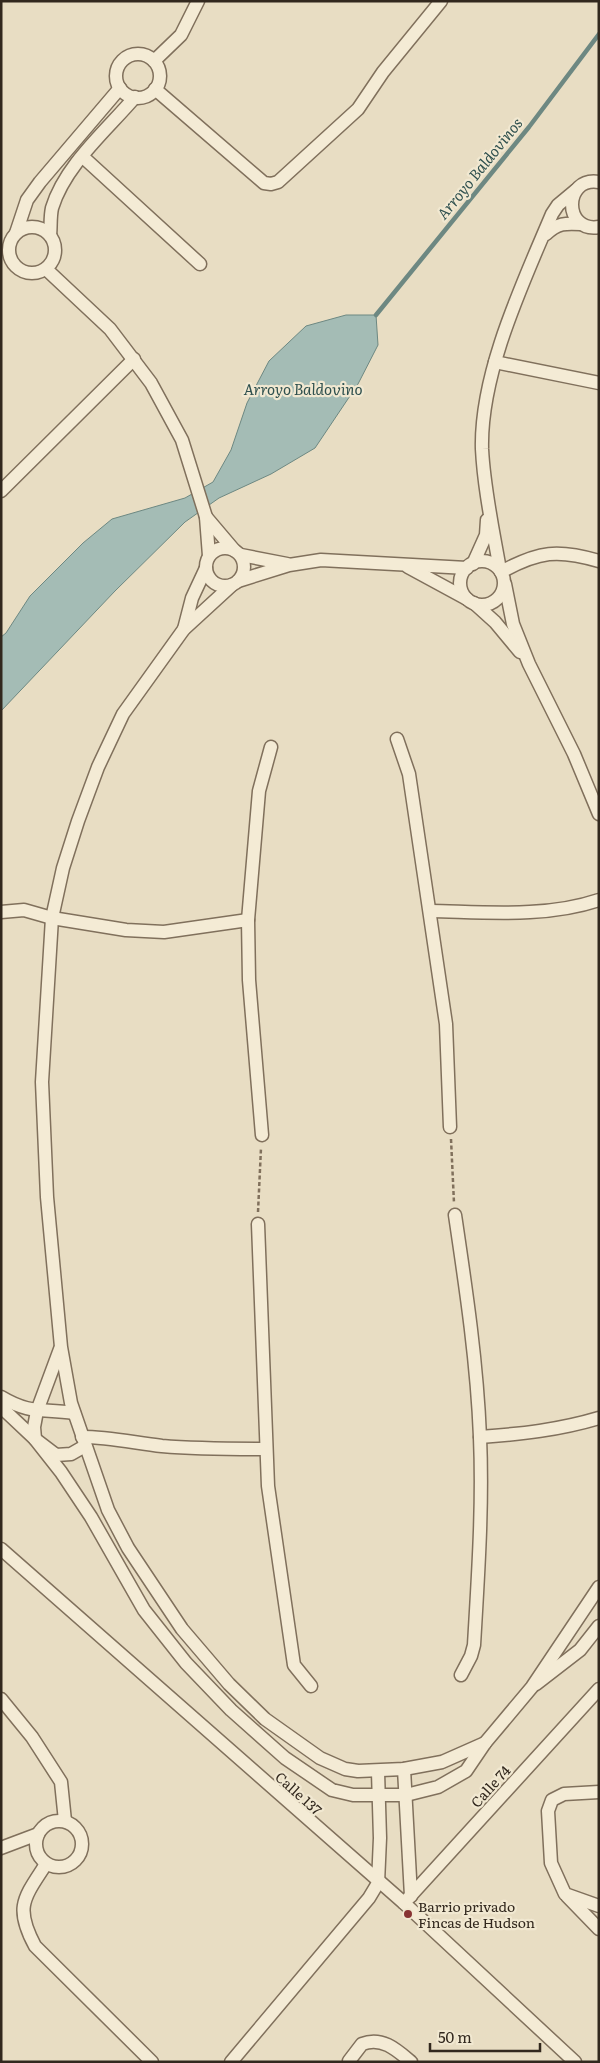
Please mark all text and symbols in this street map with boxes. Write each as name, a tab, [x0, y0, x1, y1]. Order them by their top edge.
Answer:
water label: Arroyo Baldovinos	[431, 112, 527, 224]
water label: Arroyo Baldovino	[243, 377, 363, 400]
street label: Calle 74	[466, 1760, 514, 1811]
street label: Calle 137	[271, 1767, 327, 1819]
place label: Barrio privado Fincas de Hudson	[418, 1896, 535, 1932]
marker: Barrio privado Fincas de Hudson	[402, 1908, 414, 1920]
scale bar	[430, 2020, 540, 2052]
text: 50 m	[438, 2025, 472, 2048]

